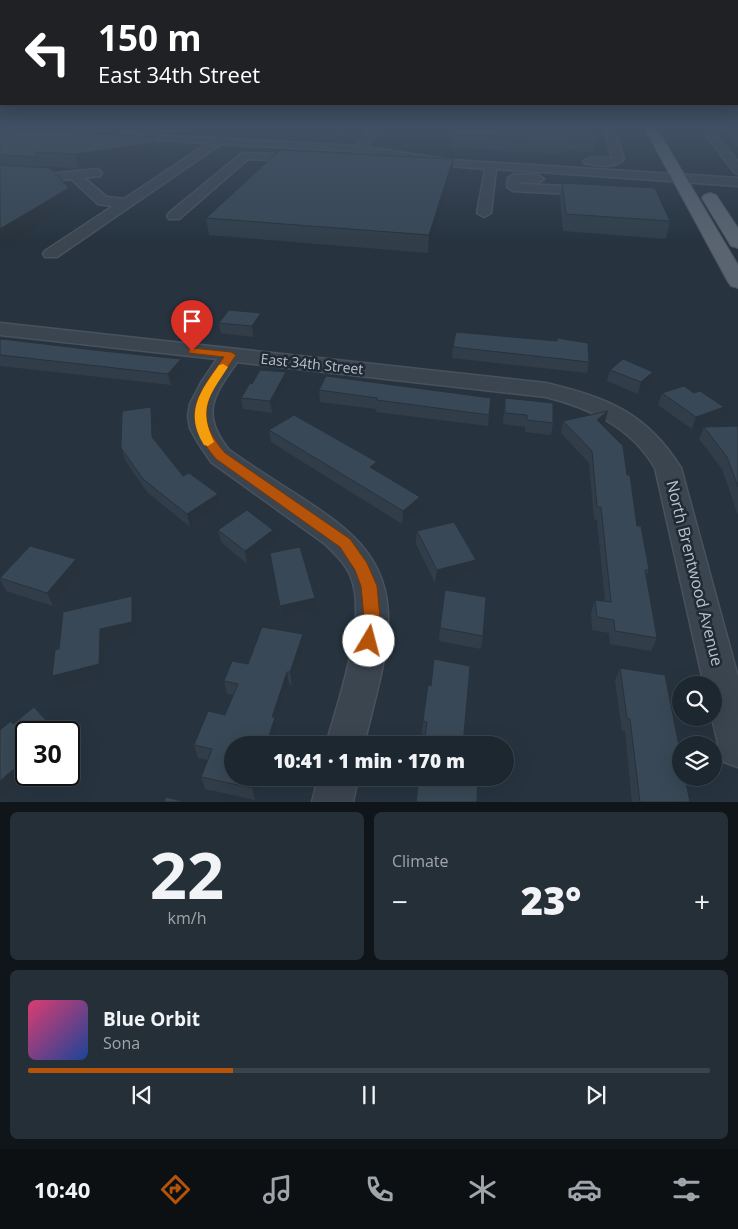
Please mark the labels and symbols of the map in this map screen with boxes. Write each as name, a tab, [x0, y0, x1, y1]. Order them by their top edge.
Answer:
pin	[171, 300, 213, 351]
street label: East 34th Street	[260, 349, 364, 378]
street label: North Brentwood Avenue	[661, 478, 729, 668]
position arrow	[342, 614, 394, 666]
speed limit sign: 30	[15, 721, 80, 786]

